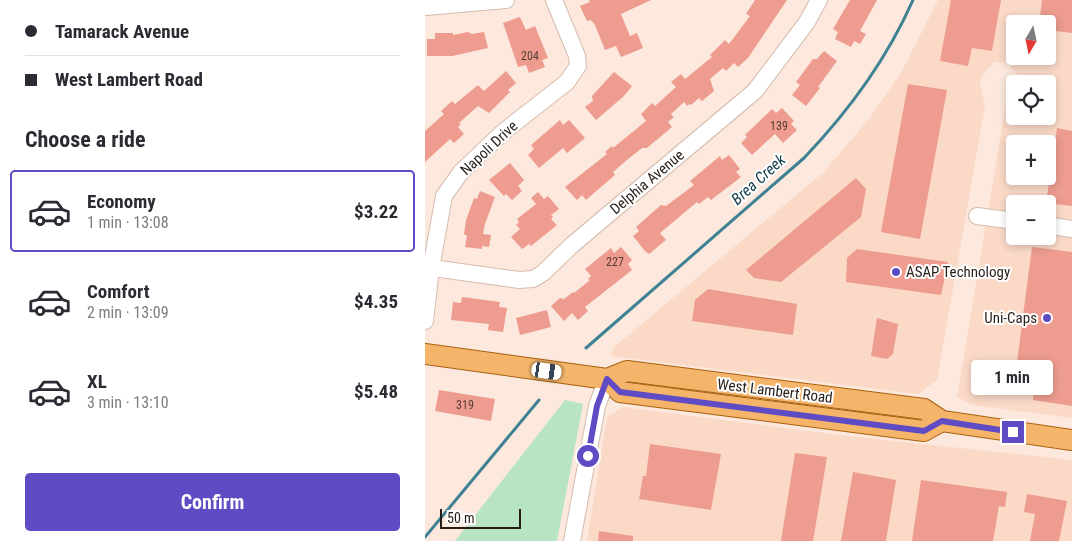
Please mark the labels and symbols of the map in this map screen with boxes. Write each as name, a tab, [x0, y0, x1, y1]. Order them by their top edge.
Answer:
north arrow	[1006, 15, 1056, 65]
house number: 204	[521, 49, 539, 63]
street label: Napoli Drive	[457, 117, 521, 179]
house number: 139	[770, 119, 788, 133]
street label: Delphia Avenue	[606, 146, 688, 218]
water label: Brea Creek	[727, 149, 790, 209]
house number: 227	[606, 255, 624, 269]
place label: ASAP Technology	[906, 263, 1010, 281]
marker: ASAP Technology	[890, 266, 902, 278]
place label: Uni-Caps	[984, 309, 1037, 327]
marker: Uni-Caps	[1041, 312, 1053, 324]
callout: 1 min	[972, 360, 1054, 394]
car	[531, 361, 562, 381]
street label: West Lambert Road	[716, 375, 834, 407]
house number: 319	[456, 398, 474, 412]
route end	[1002, 421, 1024, 443]
route start	[577, 445, 599, 467]
scale bar	[440, 506, 521, 529]

